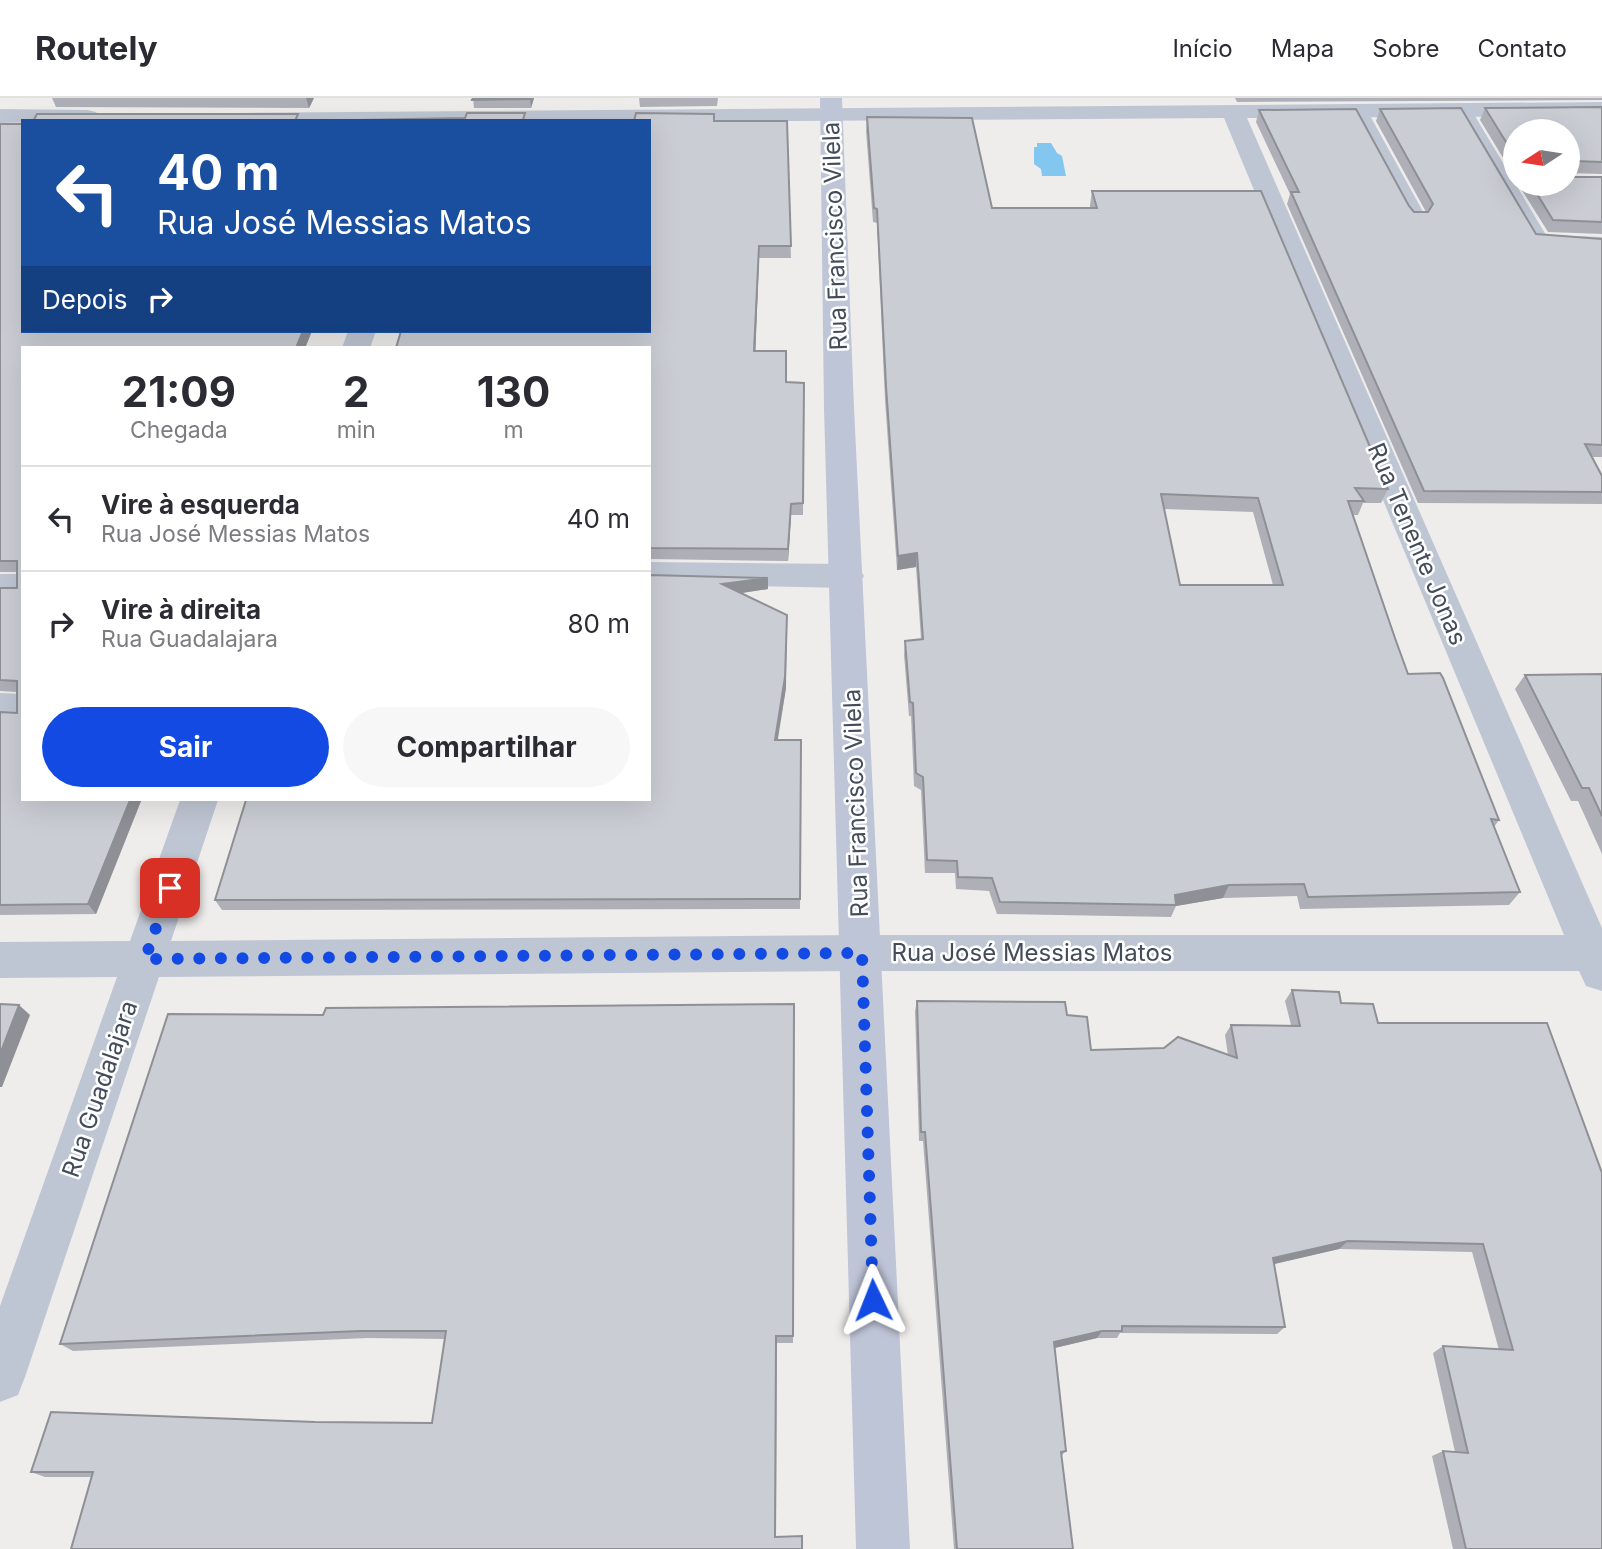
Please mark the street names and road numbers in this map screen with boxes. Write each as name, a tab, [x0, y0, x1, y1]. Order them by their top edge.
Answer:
street label: Rua Francisco Vilela	[816, 121, 853, 351]
street label: Rua Tenente Jonas	[1362, 438, 1473, 649]
street label: Rua Francisco Vilela	[837, 688, 874, 918]
street label: Rua José Messias Matos	[892, 938, 1172, 967]
street label: Rua Guadalajara	[56, 997, 143, 1181]

